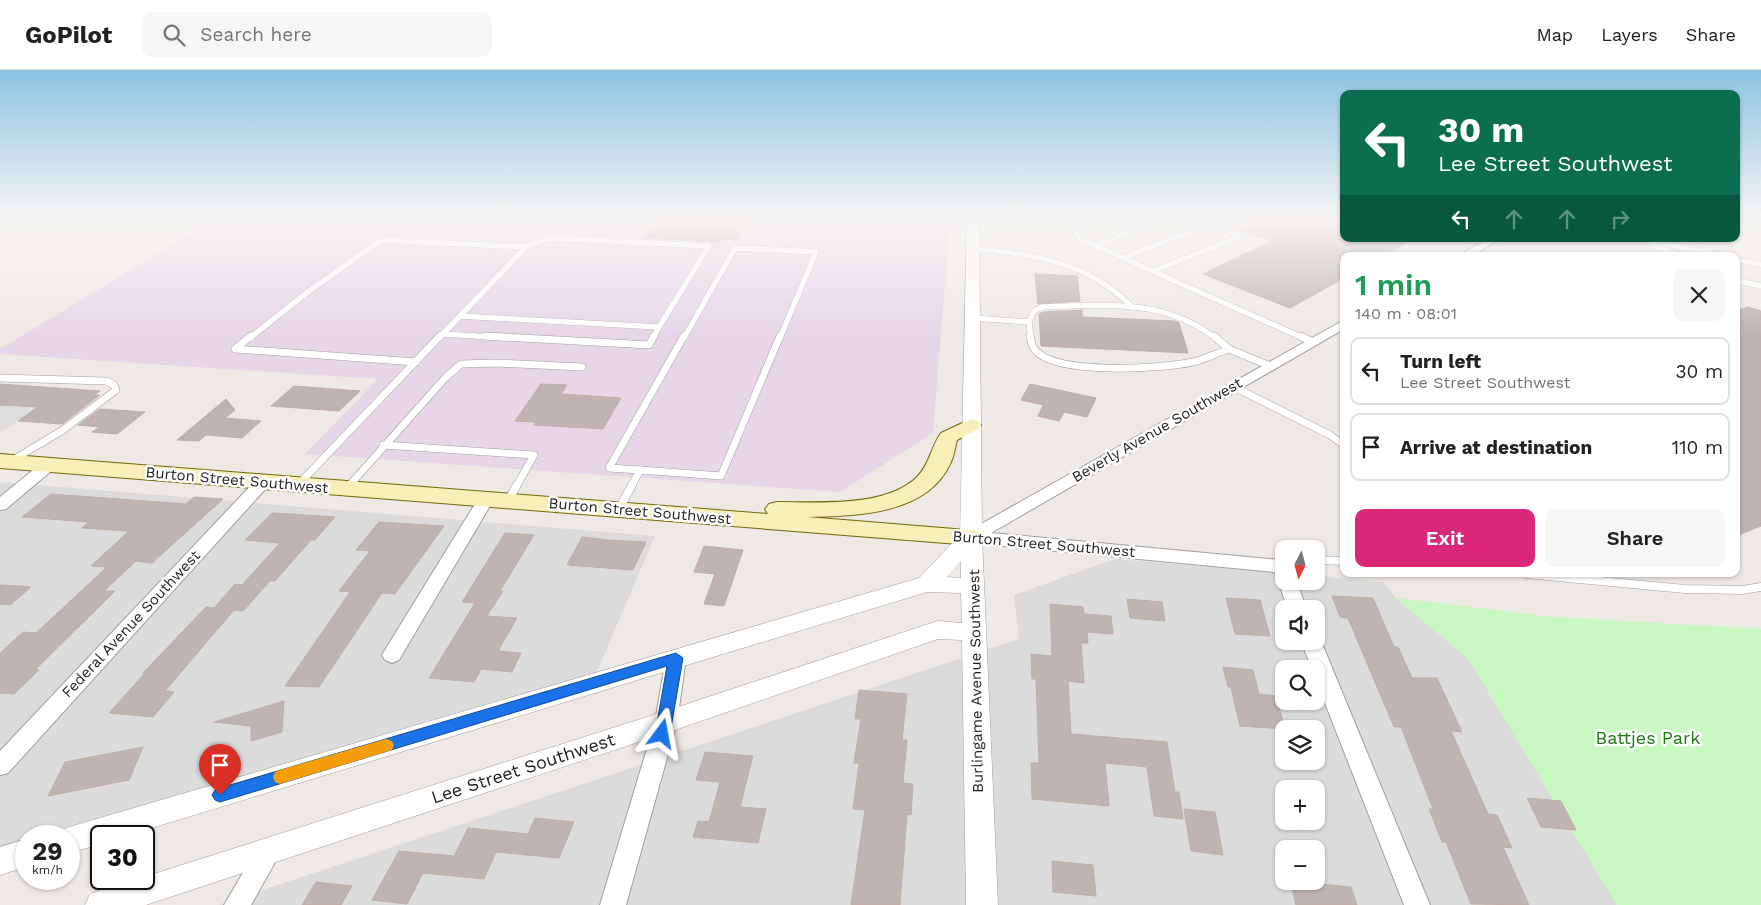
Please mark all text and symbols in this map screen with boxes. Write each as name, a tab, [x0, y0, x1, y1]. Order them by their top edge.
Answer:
search box	[142, 12, 492, 57]
text: GoPilot	[25, 21, 112, 49]
icon: search	[160, 21, 188, 49]
text: Search here	[200, 23, 312, 46]
text: Map	[1536, 24, 1573, 45]
text: Layers	[1601, 24, 1658, 45]
text: Share	[1686, 24, 1736, 45]
text: 30 m	[1438, 109, 1524, 151]
icon: left	[1355, 110, 1420, 175]
text: Lee Street Southwest	[1438, 151, 1673, 176]
icon: left	[1447, 205, 1475, 233]
icon: ahead	[1500, 205, 1528, 233]
icon: ahead	[1553, 205, 1581, 233]
icon: right	[1606, 205, 1634, 233]
text: 1 min	[1355, 267, 1432, 302]
button: close	[1673, 269, 1725, 321]
text: 140 m · 08:01	[1355, 304, 1457, 323]
text: Turn left	[1400, 350, 1481, 373]
icon: left	[1357, 357, 1385, 385]
text: 30 m	[1676, 360, 1723, 383]
street label: Beverly Avenue Southwest	[1069, 373, 1246, 486]
text: Lee Street Southwest	[1400, 373, 1571, 392]
icon: arrive	[1357, 433, 1385, 461]
text: Arrive at destination	[1400, 436, 1592, 459]
text: 110 m	[1672, 436, 1723, 459]
street label: Burton Street Southwest	[145, 463, 330, 497]
street label: Burton Street Southwest	[548, 494, 733, 528]
button: Exit	[1355, 509, 1535, 567]
button: Share	[1545, 509, 1725, 567]
street label: Burton Street Southwest	[952, 527, 1137, 561]
north arrow	[1275, 540, 1325, 590]
map controls	[1275, 540, 1325, 890]
street label: Federal Avenue Southwest	[58, 546, 204, 701]
street label: Burlingame Avenue Southwest	[965, 568, 987, 793]
button: sound	[1275, 600, 1325, 650]
button: search	[1275, 660, 1325, 710]
position arrow	[635, 707, 687, 759]
button: layers	[1275, 720, 1325, 770]
park label: Battjes Park	[1595, 727, 1701, 748]
street label: Lee Street Southwest	[429, 728, 618, 808]
pin	[199, 744, 241, 795]
icon: arrive	[206, 751, 234, 779]
button: +	[1275, 780, 1325, 830]
speed limit sign: 30	[90, 825, 155, 890]
text: 29	[32, 837, 63, 866]
button: −	[1275, 840, 1325, 890]
text: km/h	[32, 863, 63, 877]

